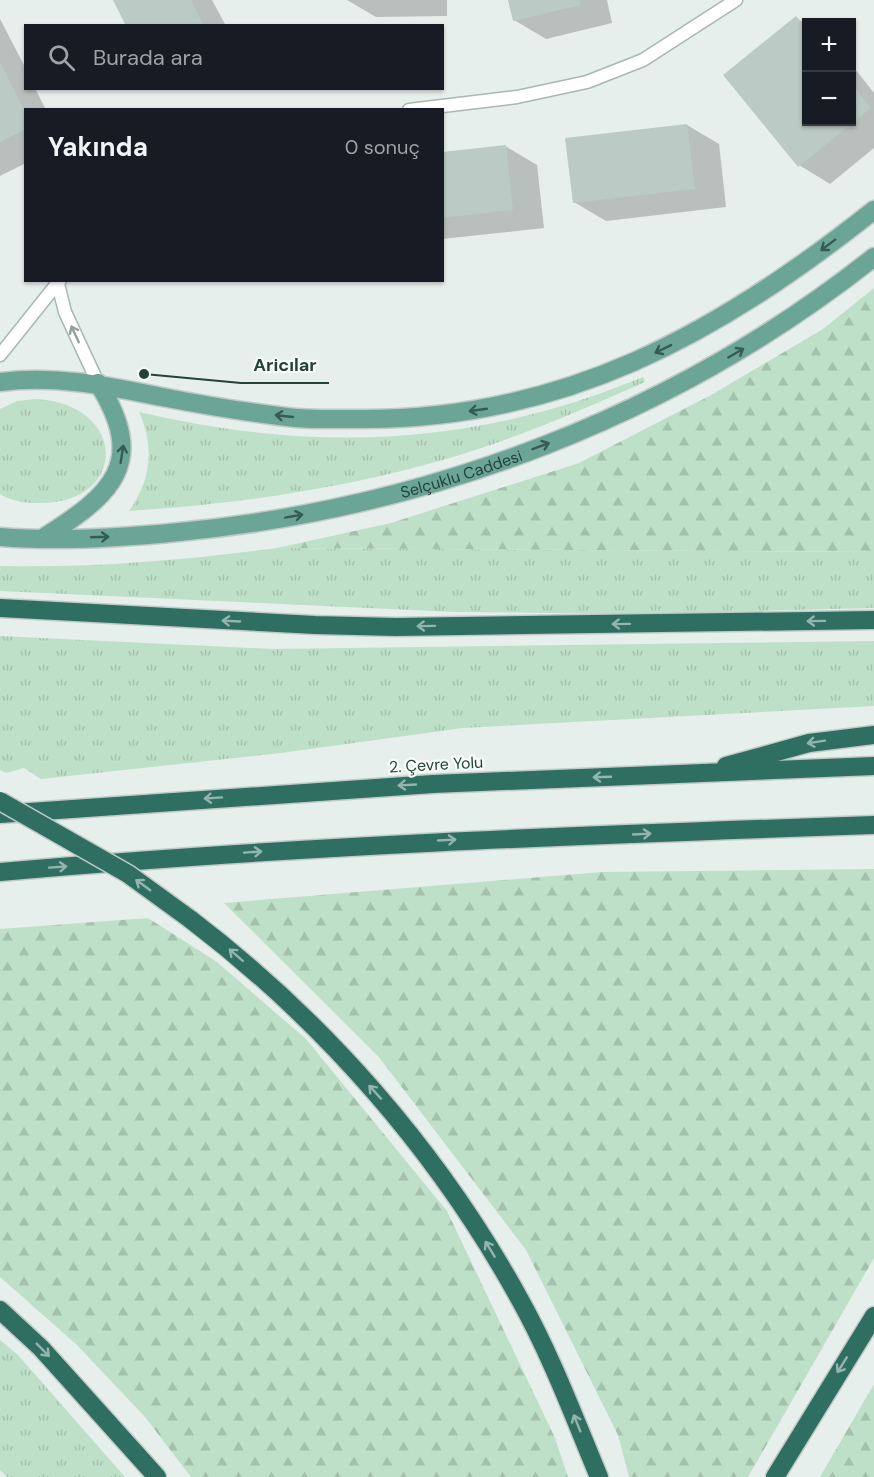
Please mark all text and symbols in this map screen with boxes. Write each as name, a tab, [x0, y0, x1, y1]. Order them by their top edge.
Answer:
map controls	[802, 18, 856, 126]
button: +	[802, 18, 856, 72]
search box	[24, 24, 444, 90]
icon: search	[45, 41, 78, 74]
text: Burada ara	[93, 43, 203, 72]
button: −	[802, 72, 856, 126]
text: Yakında	[48, 130, 148, 164]
text: 0 sonuç	[345, 134, 420, 160]
one-way arrow	[820, 239, 836, 251]
one-way arrow	[69, 326, 81, 344]
one-way arrow	[655, 344, 673, 356]
callout: Aricılar	[241, 347, 329, 383]
one-way arrow	[727, 347, 744, 359]
text: Aricılar	[253, 353, 317, 377]
one-way arrow	[469, 404, 489, 415]
one-way arrow	[275, 411, 295, 422]
one-way arrow	[532, 440, 550, 451]
one-way arrow	[116, 445, 127, 464]
street label: Selçuklu Caddesi	[398, 445, 525, 503]
one-way arrow	[283, 510, 303, 521]
one-way arrow	[89, 532, 109, 543]
one-way arrow	[221, 615, 241, 626]
one-way arrow	[806, 615, 826, 626]
one-way arrow	[611, 618, 631, 630]
one-way arrow	[416, 620, 436, 632]
one-way arrow	[807, 737, 826, 748]
street label: 2. Çevre Yolu	[388, 752, 484, 777]
one-way arrow	[592, 771, 612, 782]
one-way arrow	[398, 780, 418, 791]
one-way arrow	[203, 793, 223, 804]
one-way arrow	[632, 828, 652, 839]
one-way arrow	[437, 835, 457, 846]
one-way arrow	[242, 846, 262, 857]
one-way arrow	[48, 861, 68, 872]
one-way arrow	[135, 879, 151, 891]
one-way arrow	[228, 948, 244, 961]
one-way arrow	[368, 1084, 382, 1099]
one-way arrow	[483, 1241, 495, 1258]
one-way arrow	[35, 1342, 50, 1357]
one-way arrow	[836, 1356, 848, 1373]
one-way arrow	[571, 1414, 582, 1433]

